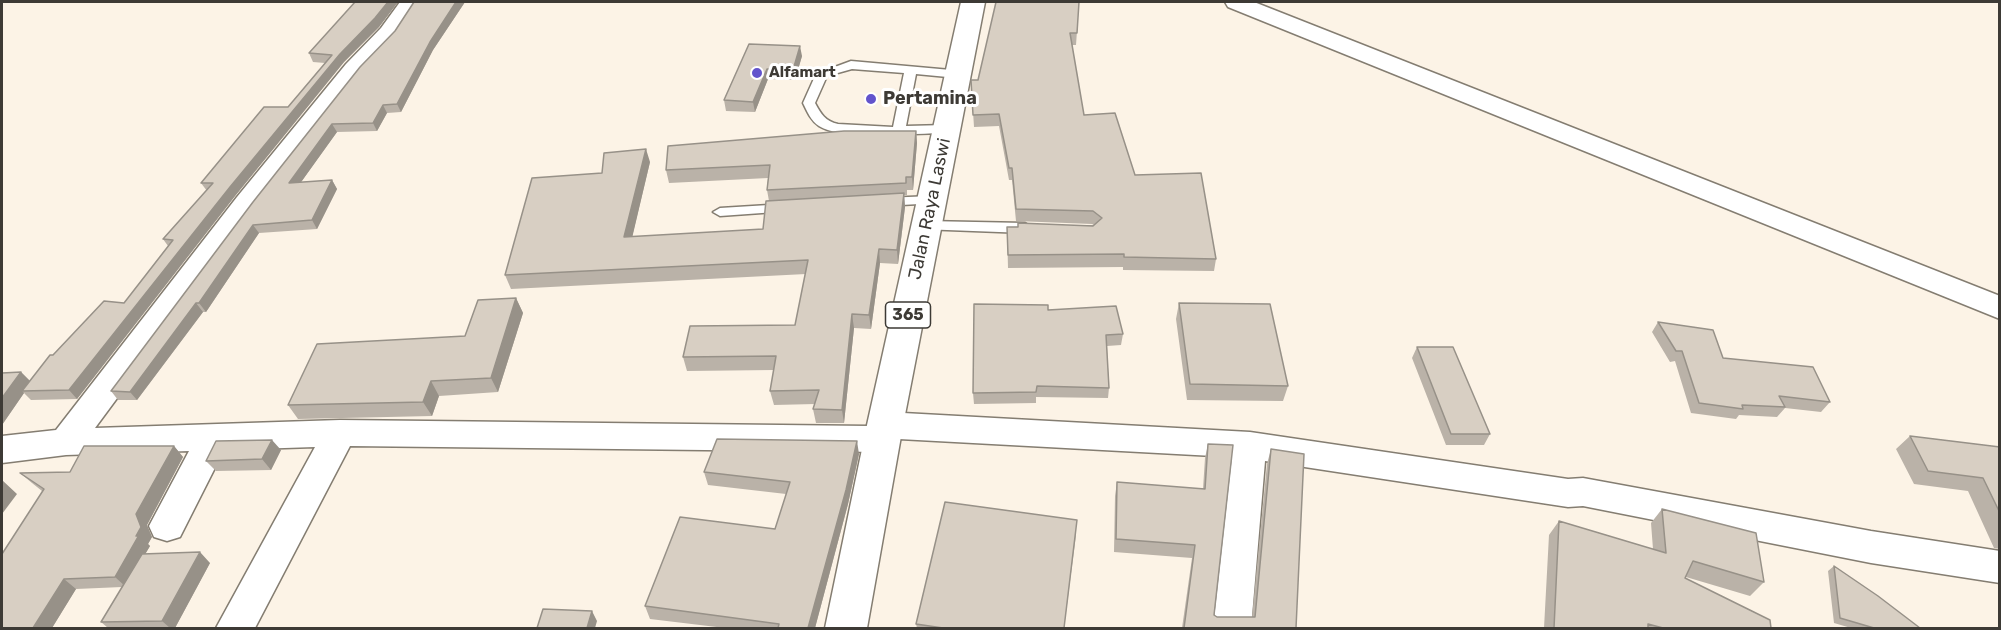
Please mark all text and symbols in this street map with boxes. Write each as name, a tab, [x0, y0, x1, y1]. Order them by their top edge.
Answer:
place label: Alfamart	[769, 64, 836, 82]
marker: Alfamart	[750, 66, 764, 80]
place label: Pertamina	[883, 88, 977, 110]
marker: Pertamina	[864, 92, 878, 106]
street label: Jalan Raya Laswi	[904, 136, 956, 282]
road number: 365	[886, 302, 930, 328]

